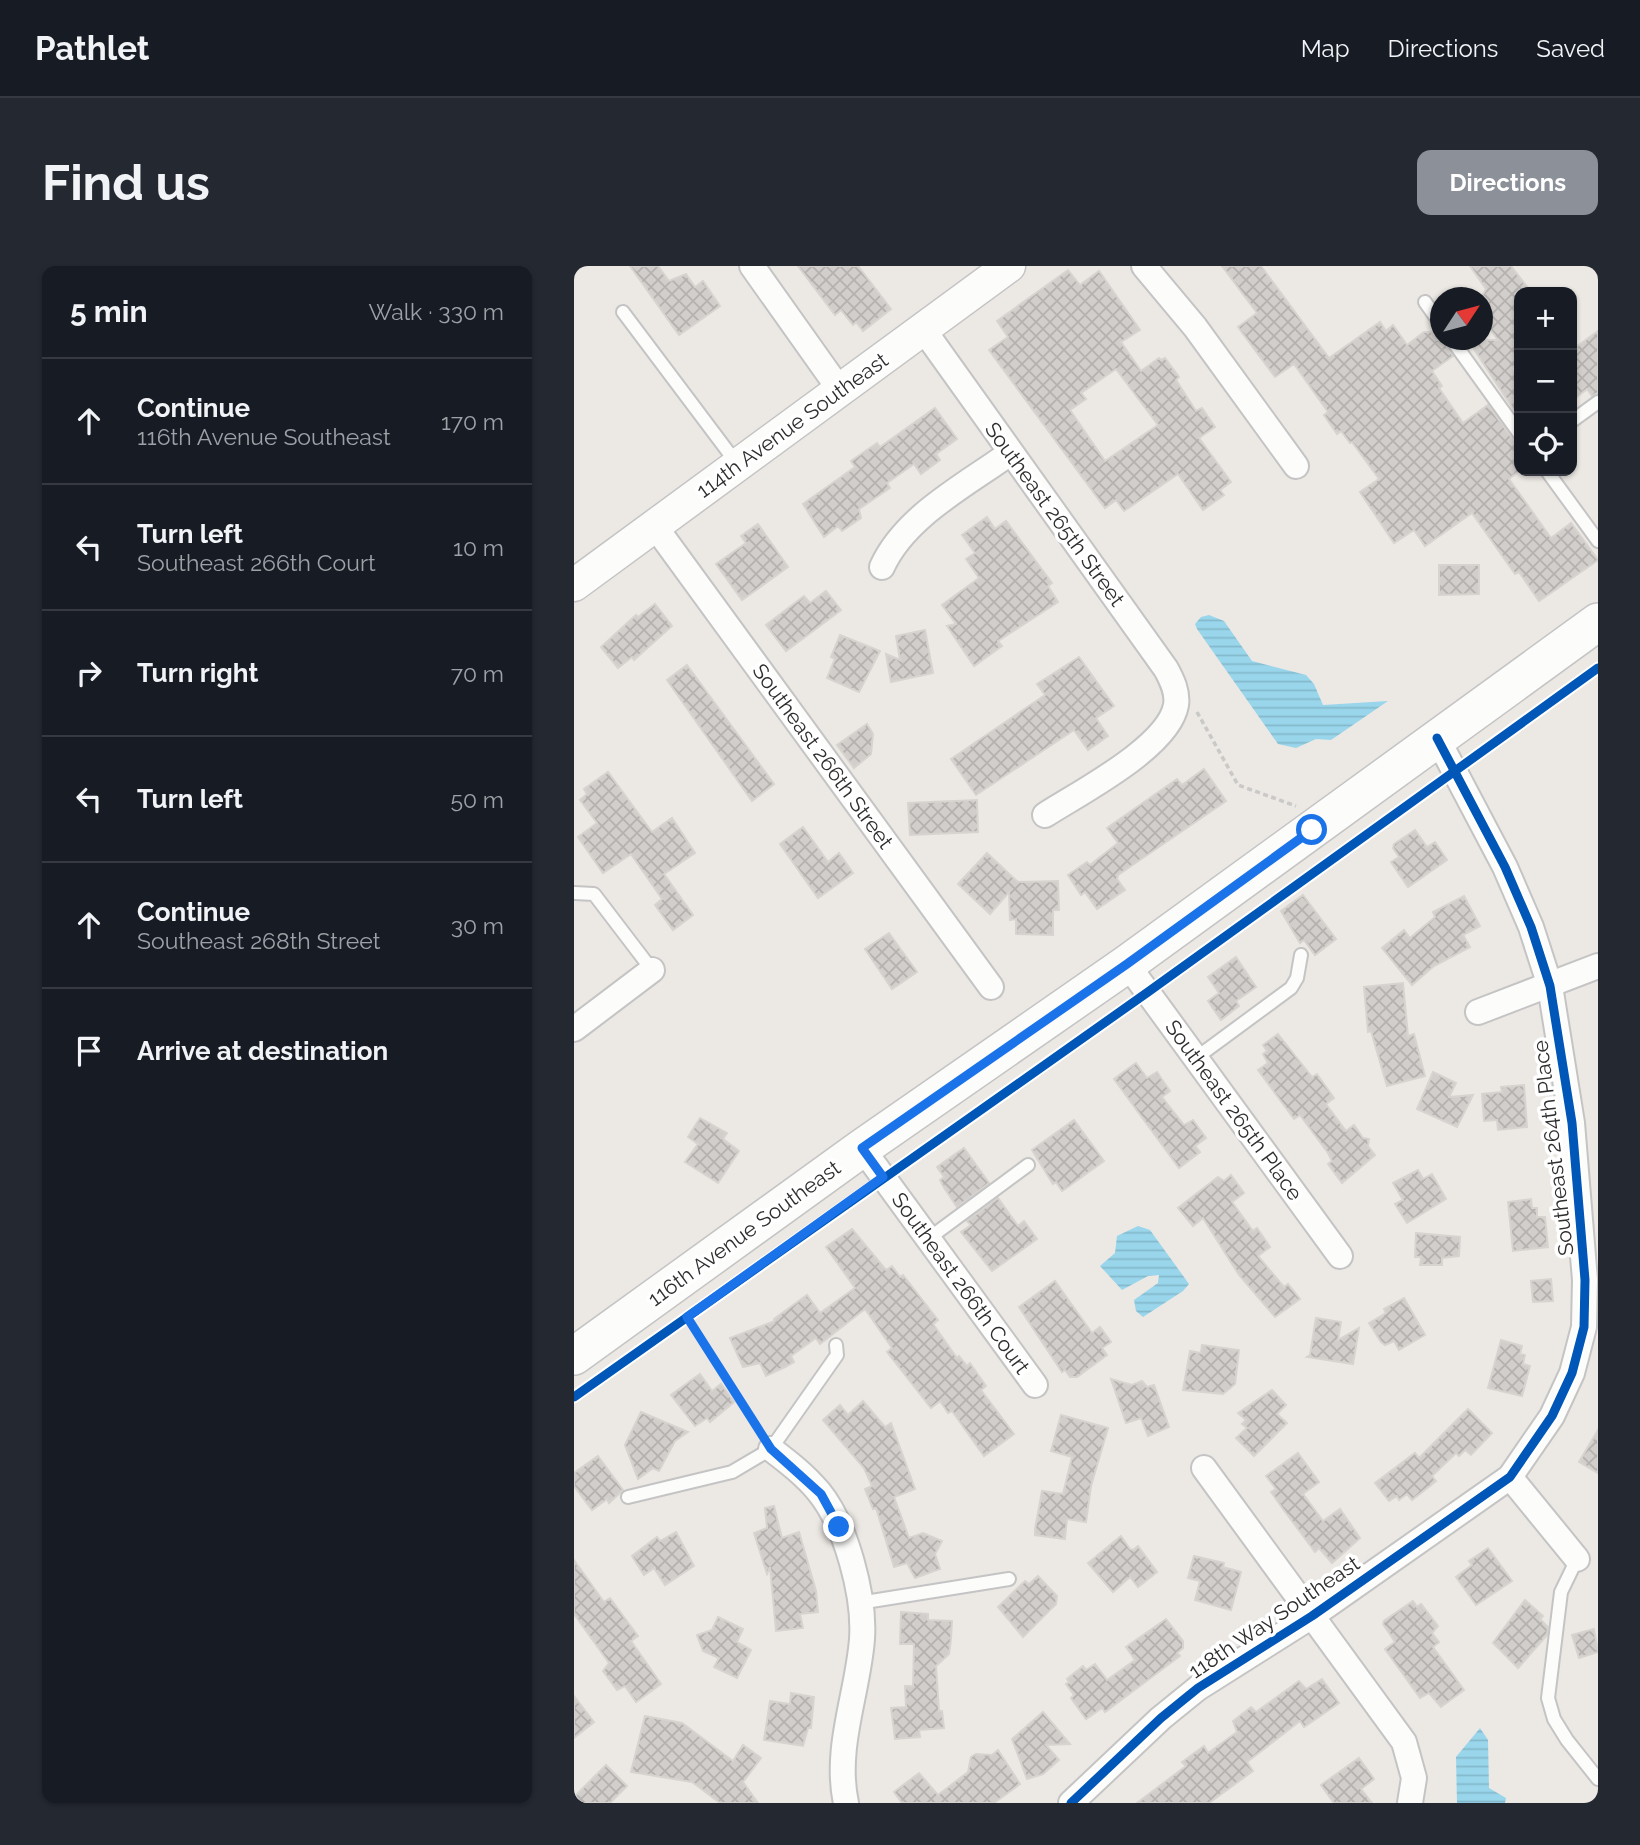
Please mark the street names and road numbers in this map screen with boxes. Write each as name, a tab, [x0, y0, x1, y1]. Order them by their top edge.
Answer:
street label: 114th Avenue Southeast	[691, 347, 893, 503]
street label: Southeast 265th Street	[980, 417, 1130, 611]
street label: Southeast 266th Street	[748, 659, 898, 853]
street label: Southeast 265th Place	[1160, 1015, 1308, 1205]
street label: Southeast 264th Place	[1527, 1039, 1579, 1257]
street label: 116th Avenue Southeast	[643, 1155, 845, 1311]
street label: Southeast 266th Court	[887, 1187, 1035, 1379]
street label: 118th Way Southeast	[1184, 1551, 1364, 1683]

